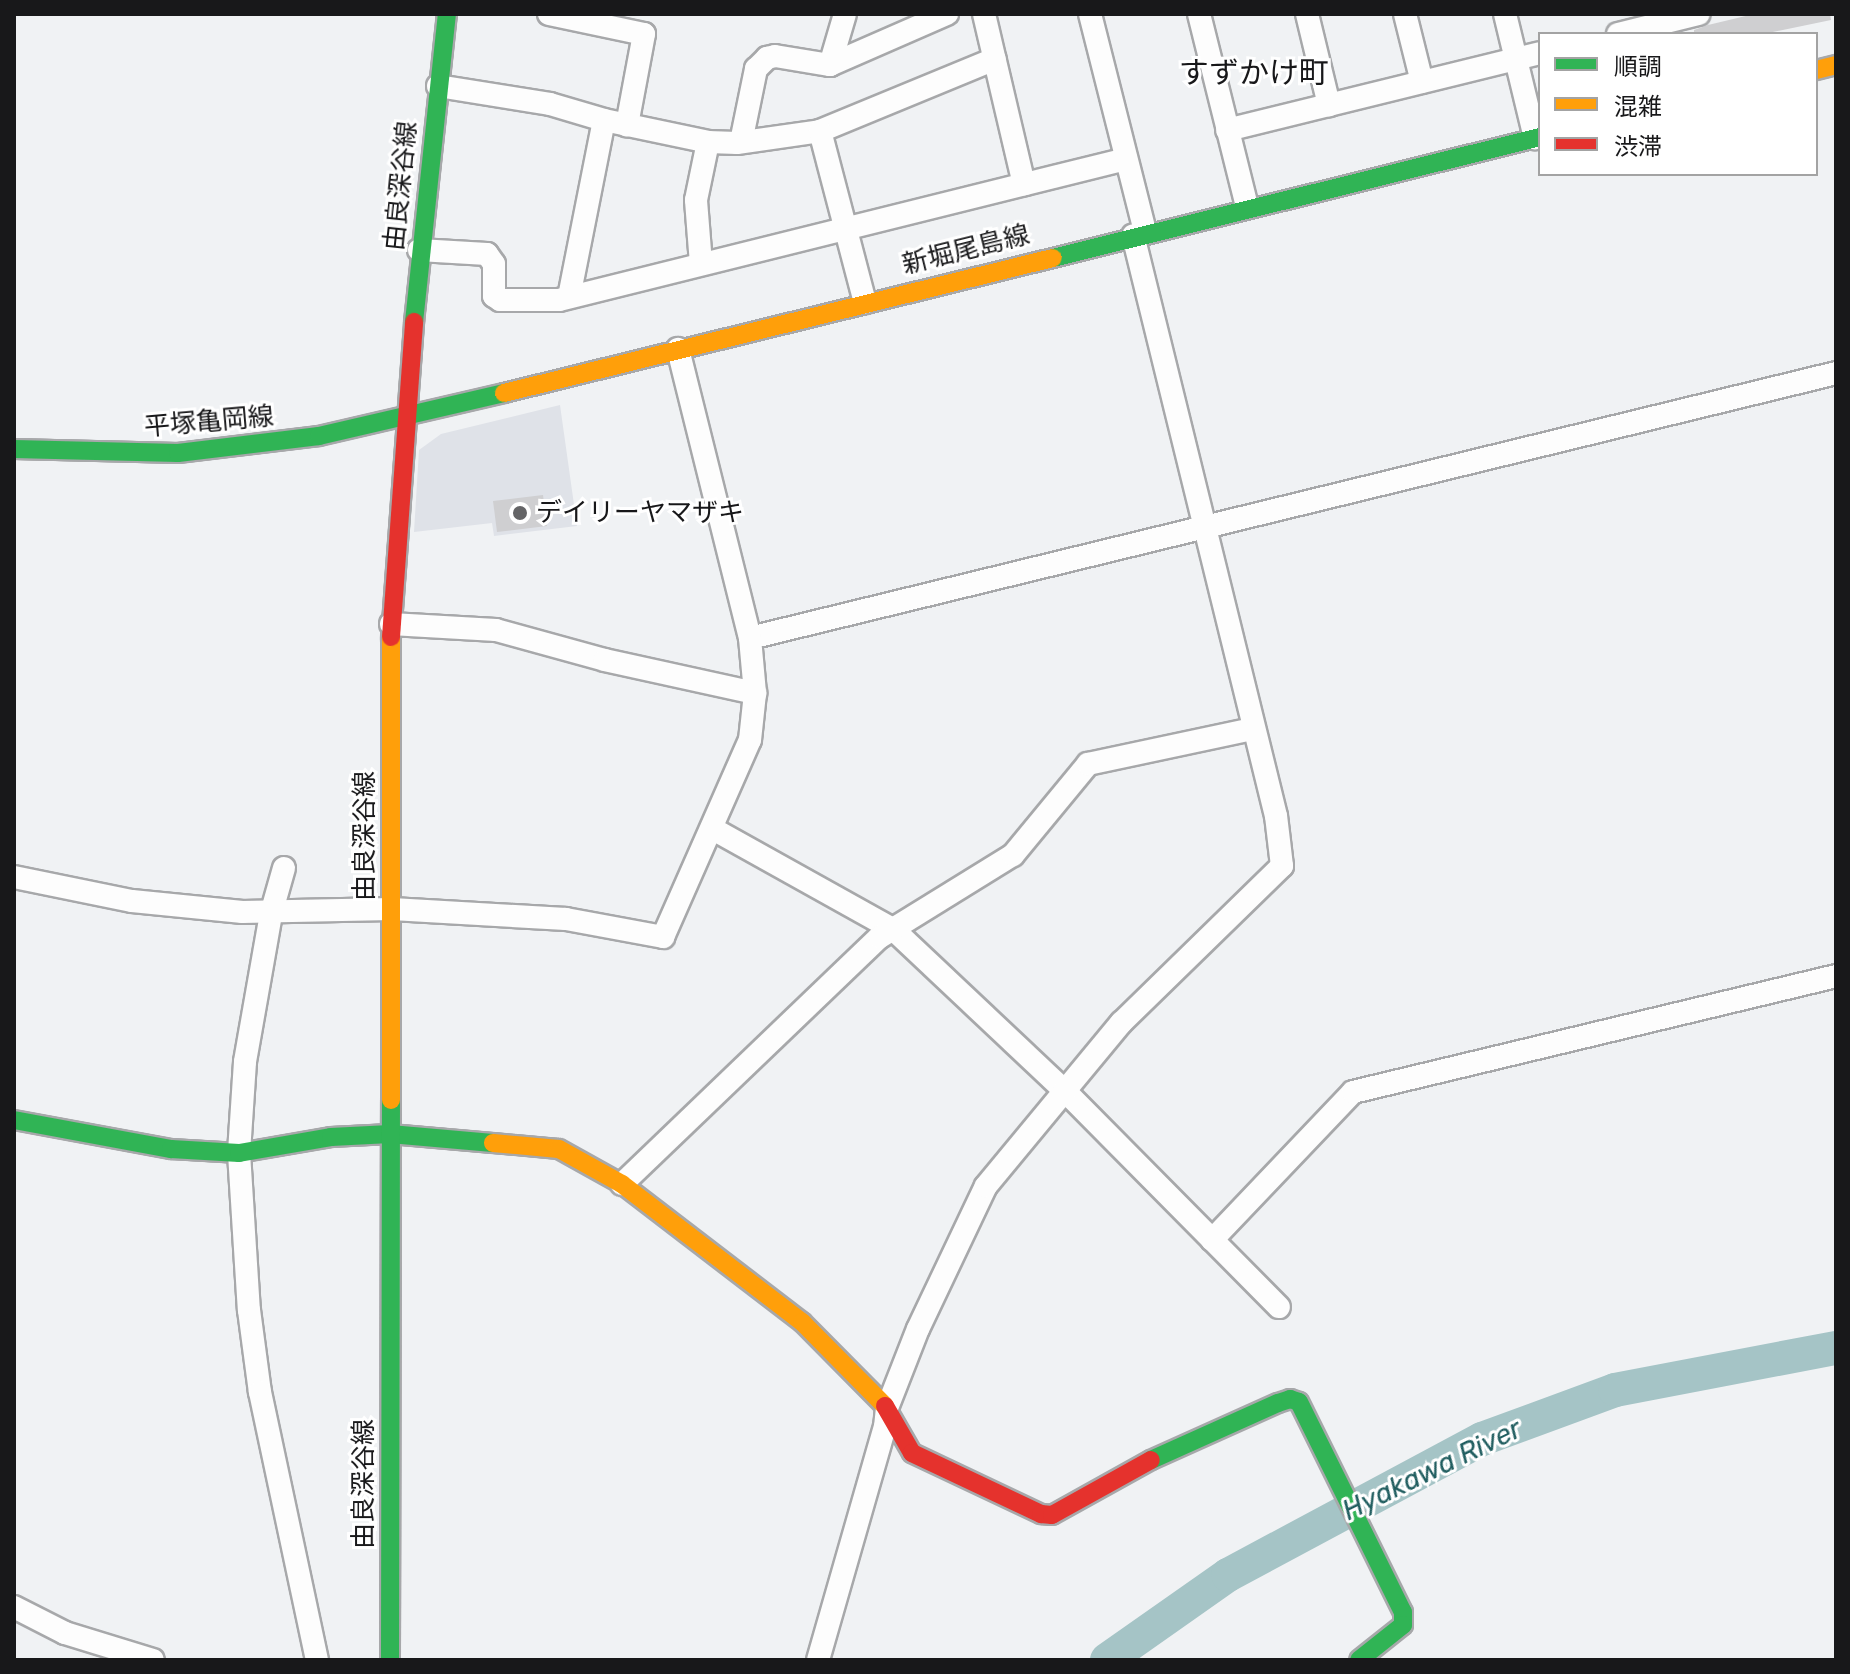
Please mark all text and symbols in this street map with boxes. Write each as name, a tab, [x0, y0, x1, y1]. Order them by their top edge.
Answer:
legend	[1538, 32, 1818, 176]
text: 順調	[1614, 53, 1662, 81]
district label: すずかけ町	[1179, 55, 1329, 91]
text: 混雑	[1614, 93, 1662, 121]
street label: 由良深谷線	[379, 120, 423, 252]
text: 渋滞	[1614, 133, 1662, 161]
street label: 新堀尾島線	[899, 219, 1033, 281]
street label: 平塚亀岡線	[143, 401, 275, 443]
place label: デイリーヤマザキ	[536, 497, 744, 529]
marker: デイリーヤマザキ	[511, 504, 529, 522]
street label: 由良深谷線	[349, 771, 381, 901]
water label: Hyakawa River	[1337, 1412, 1527, 1528]
street label: 由良深谷線	[348, 1419, 380, 1549]

